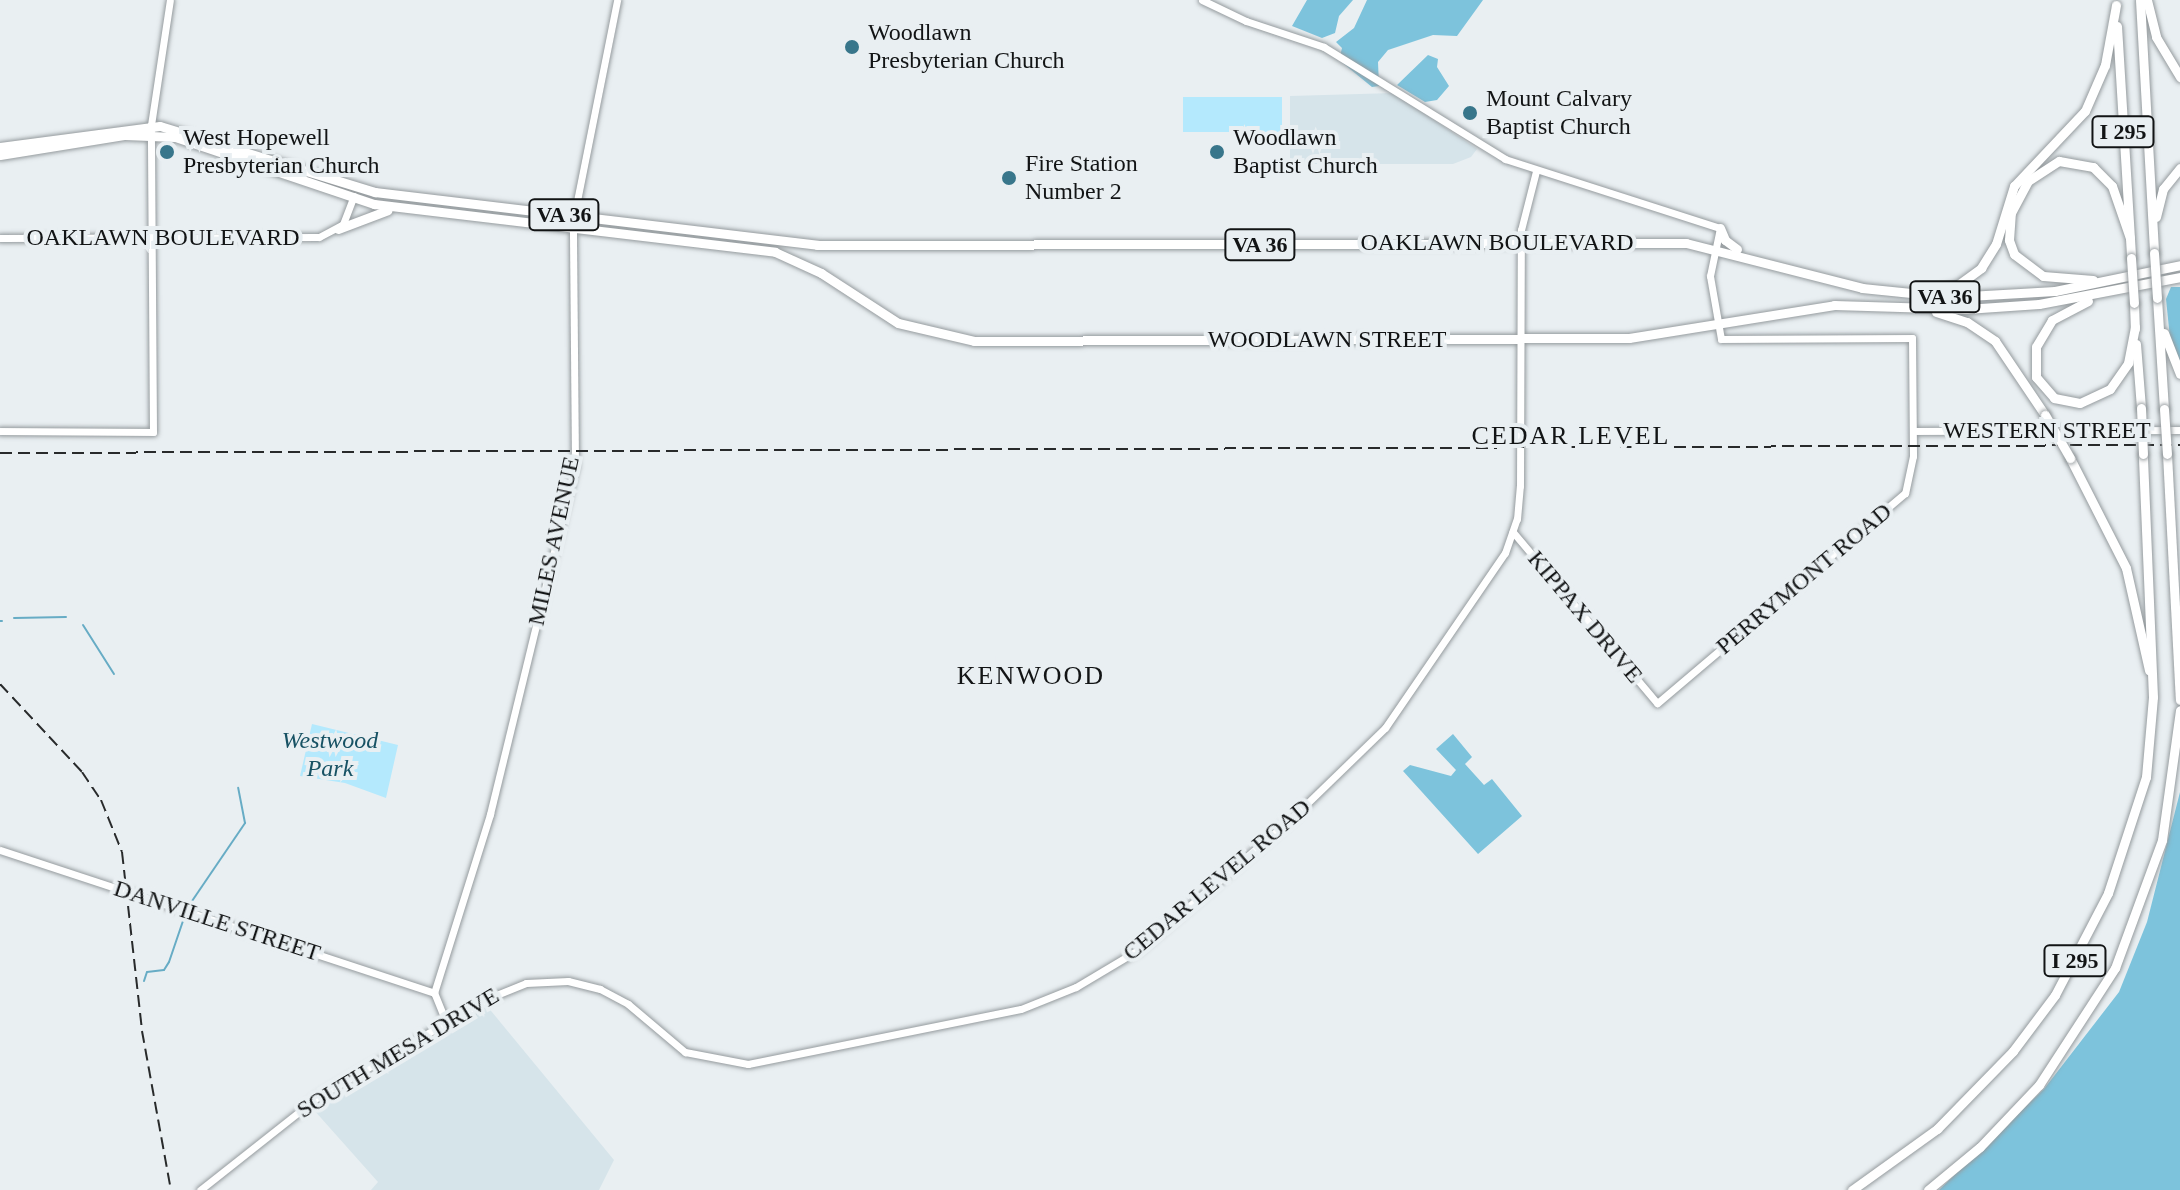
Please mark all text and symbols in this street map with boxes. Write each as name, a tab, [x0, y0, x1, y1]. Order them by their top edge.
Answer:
place label: Woodlawn Presbyterian Church	[868, 19, 1065, 75]
marker: Woodlawn Presbyterian Church	[843, 38, 861, 56]
place label: Mount Calvary Baptist Church	[1486, 85, 1632, 141]
marker: Mount Calvary Baptist Church	[1461, 104, 1479, 122]
road number: I 295	[2091, 114, 2155, 150]
place label: West Hopewell Presbyterian Church	[183, 124, 380, 180]
place label: Woodlawn Baptist Church	[1233, 124, 1378, 180]
marker: West Hopewell Presbyterian Church	[158, 143, 176, 161]
marker: Woodlawn Baptist Church	[1208, 143, 1226, 161]
place label: Fire Station Number 2	[1025, 150, 1138, 206]
marker: Fire Station Number 2	[1000, 169, 1018, 187]
road number: VA 36	[526, 197, 602, 233]
street label: OAKLAWN BOULEVARD	[27, 224, 299, 252]
road number: VA 36	[1222, 227, 1298, 263]
street label: OAKLAWN BOULEVARD	[1361, 229, 1633, 257]
road number: VA 36	[1907, 279, 1983, 315]
street label: WOODLAWN STREET	[1208, 326, 1446, 354]
street label: WESTERN STREET	[1943, 417, 2151, 445]
district label: CEDAR LEVEL	[1472, 420, 1670, 452]
street label: MILES AVENUE	[522, 453, 586, 629]
street label: PERRYMONT ROAD	[1710, 497, 1898, 661]
street label: KIPPAX DRIVE	[1521, 545, 1649, 689]
district label: KENWOOD	[957, 660, 1105, 692]
park label: Westwood Park	[282, 727, 378, 783]
street label: CEDAR LEVEL ROAD	[1117, 793, 1317, 967]
street label: DANVILLE STREET	[110, 874, 324, 968]
road number: I 295	[2043, 943, 2107, 979]
street label: SOUTH MESA DRIVE	[291, 981, 505, 1125]

